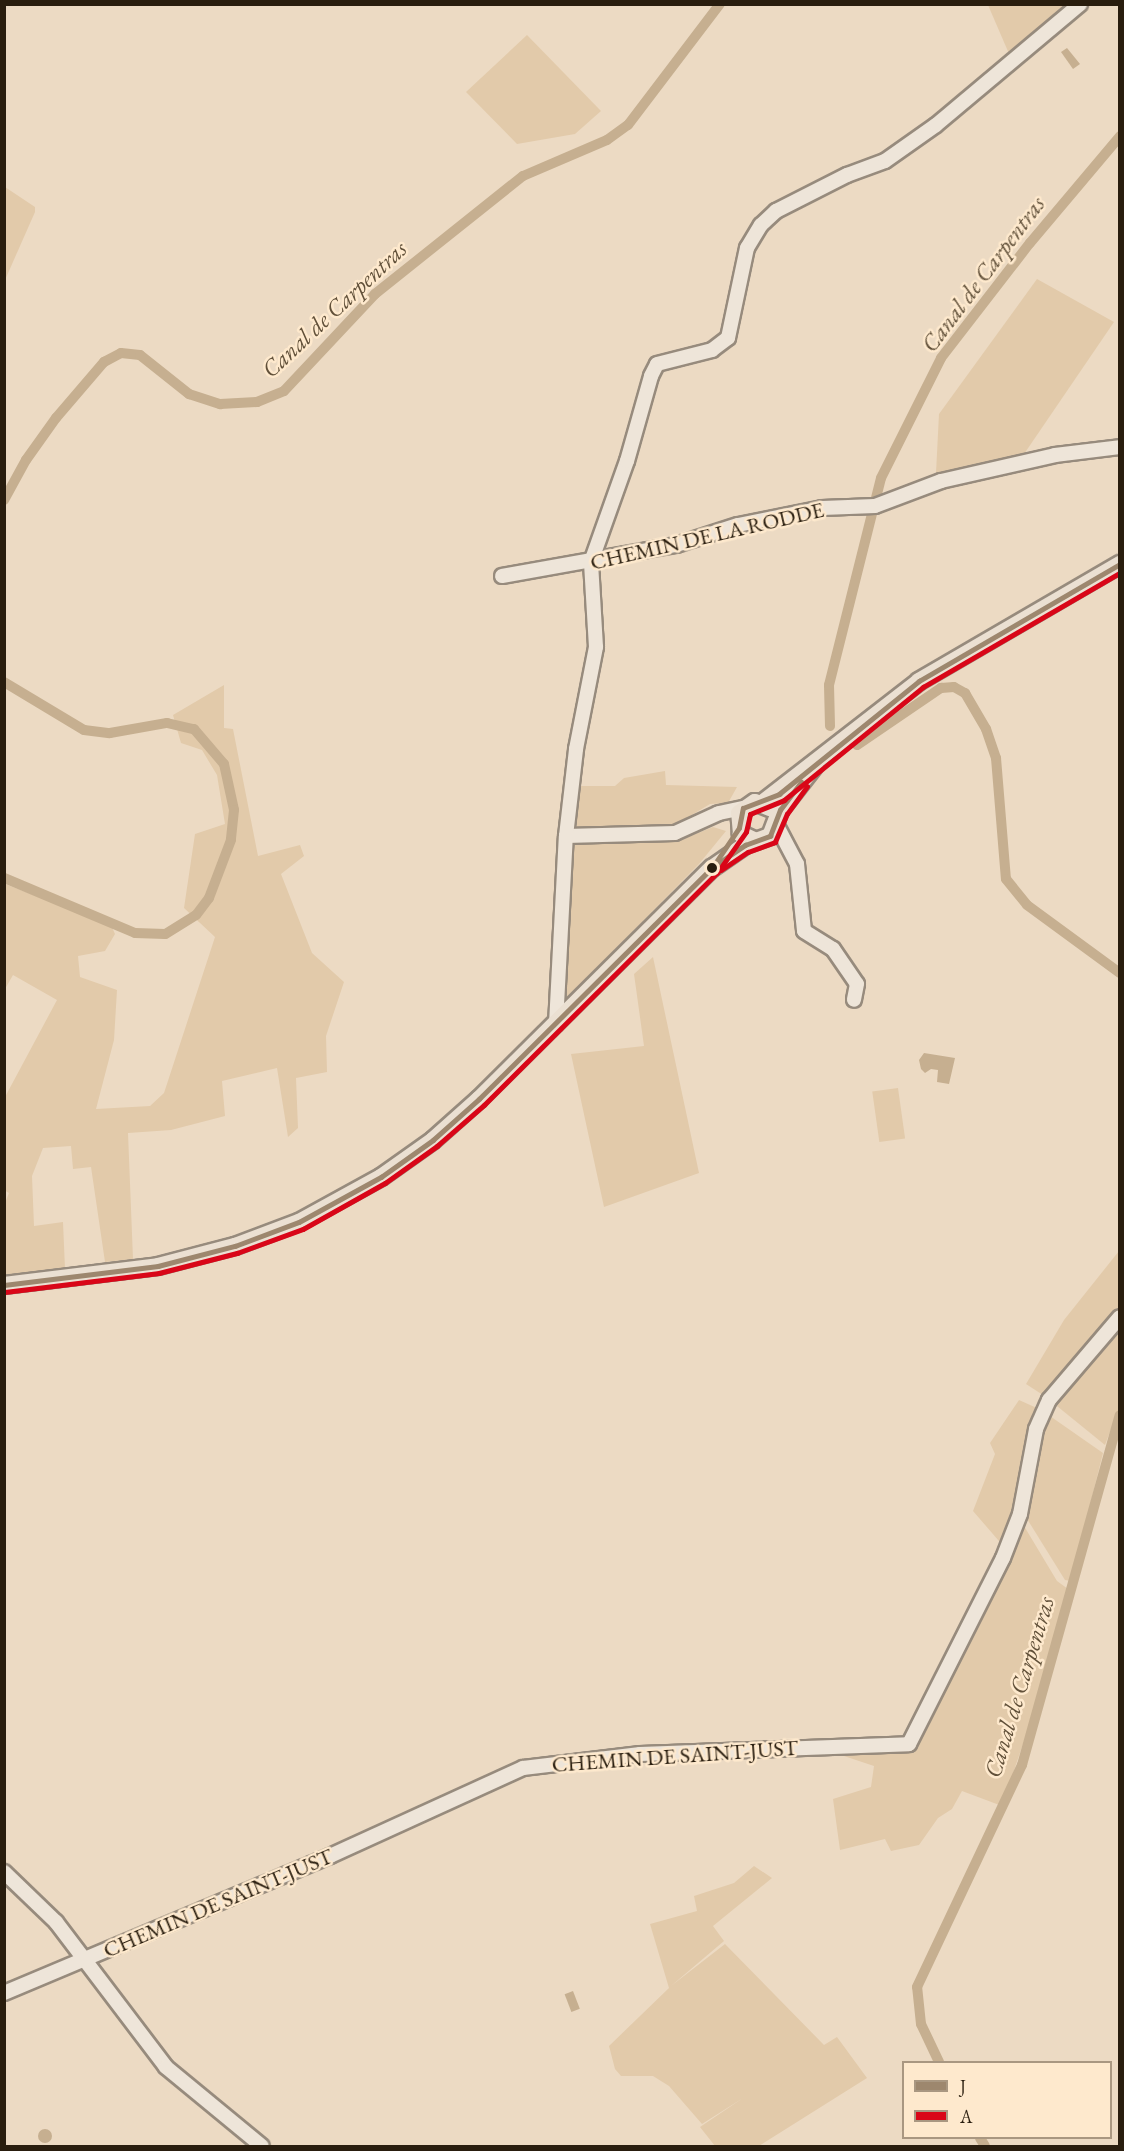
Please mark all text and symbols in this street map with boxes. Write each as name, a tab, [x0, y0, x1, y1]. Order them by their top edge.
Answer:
water label: Canal de Carpentras	[915, 190, 1051, 358]
water label: Canal de Carpentras	[255, 234, 413, 384]
street label: CHEMIN DE LA RODDE	[588, 496, 826, 576]
unlabelled marker	[706, 862, 718, 874]
water label: Canal de Carpentras	[978, 1593, 1060, 1781]
street label: CHEMIN DE SAINT-JUST	[551, 1734, 799, 1778]
street label: CHEMIN DE SAINT-JUST	[99, 1843, 337, 1963]
legend	[902, 2061, 1112, 2139]
text: J	[960, 2075, 966, 2098]
text: A	[960, 2105, 972, 2128]

